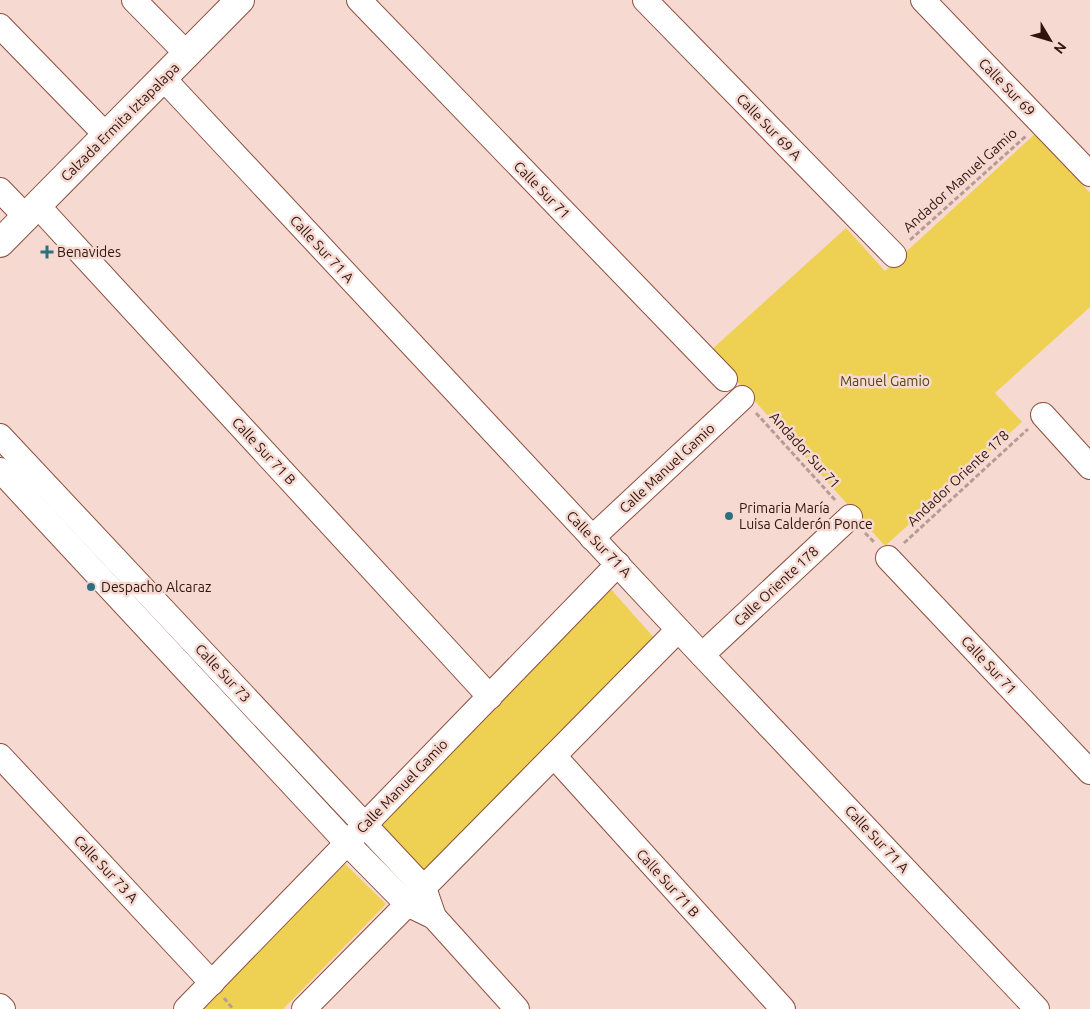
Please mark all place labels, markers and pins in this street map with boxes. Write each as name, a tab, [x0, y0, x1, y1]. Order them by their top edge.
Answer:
place label: Benavides	[57, 244, 121, 260]
marker: Benavides	[41, 246, 53, 258]
place label: Primaria María Luisa Calderón Ponce	[739, 500, 873, 532]
marker: Primaria María Luisa Calderón Ponce	[723, 510, 735, 522]
place label: Despacho Alcaraz	[101, 579, 211, 595]
marker: Despacho Alcaraz	[85, 581, 97, 593]

